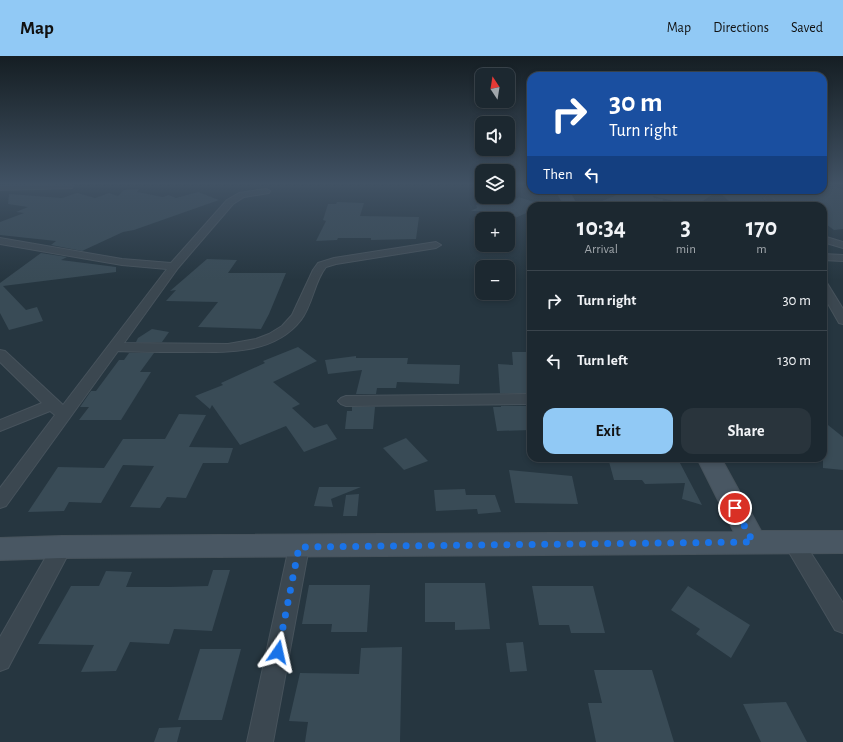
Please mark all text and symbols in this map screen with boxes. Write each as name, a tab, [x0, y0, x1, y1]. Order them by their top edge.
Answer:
text: Map	[20, 19, 54, 38]
text: Map	[667, 21, 691, 35]
text: Directions	[713, 21, 769, 35]
text: Saved	[791, 21, 823, 35]
north arrow	[475, 68, 515, 108]
map controls	[475, 68, 515, 300]
icon: right	[543, 88, 595, 140]
text: 30 m	[609, 89, 662, 117]
button: sound	[475, 116, 515, 156]
text: Turn right	[609, 122, 678, 140]
button: layers	[475, 164, 515, 204]
icon: left	[581, 164, 603, 186]
text: Then	[543, 167, 573, 182]
button: +	[475, 212, 515, 252]
text: 10:34	[577, 216, 626, 240]
text: 3	[681, 216, 691, 240]
text: 170	[746, 216, 777, 240]
text: Arrival	[585, 243, 618, 256]
text: min	[676, 243, 696, 256]
text: m	[756, 243, 767, 256]
button: −	[475, 260, 515, 300]
icon: right	[543, 290, 565, 312]
text: Turn right	[577, 293, 636, 308]
text: 30 m	[782, 293, 811, 308]
icon: left	[543, 350, 565, 372]
text: Turn left	[577, 353, 628, 368]
text: 130 m	[777, 353, 811, 368]
button: Exit	[543, 408, 673, 454]
button: Share	[681, 408, 811, 454]
pin	[718, 491, 752, 525]
icon: arrive	[724, 497, 746, 519]
position arrow	[257, 631, 299, 673]

